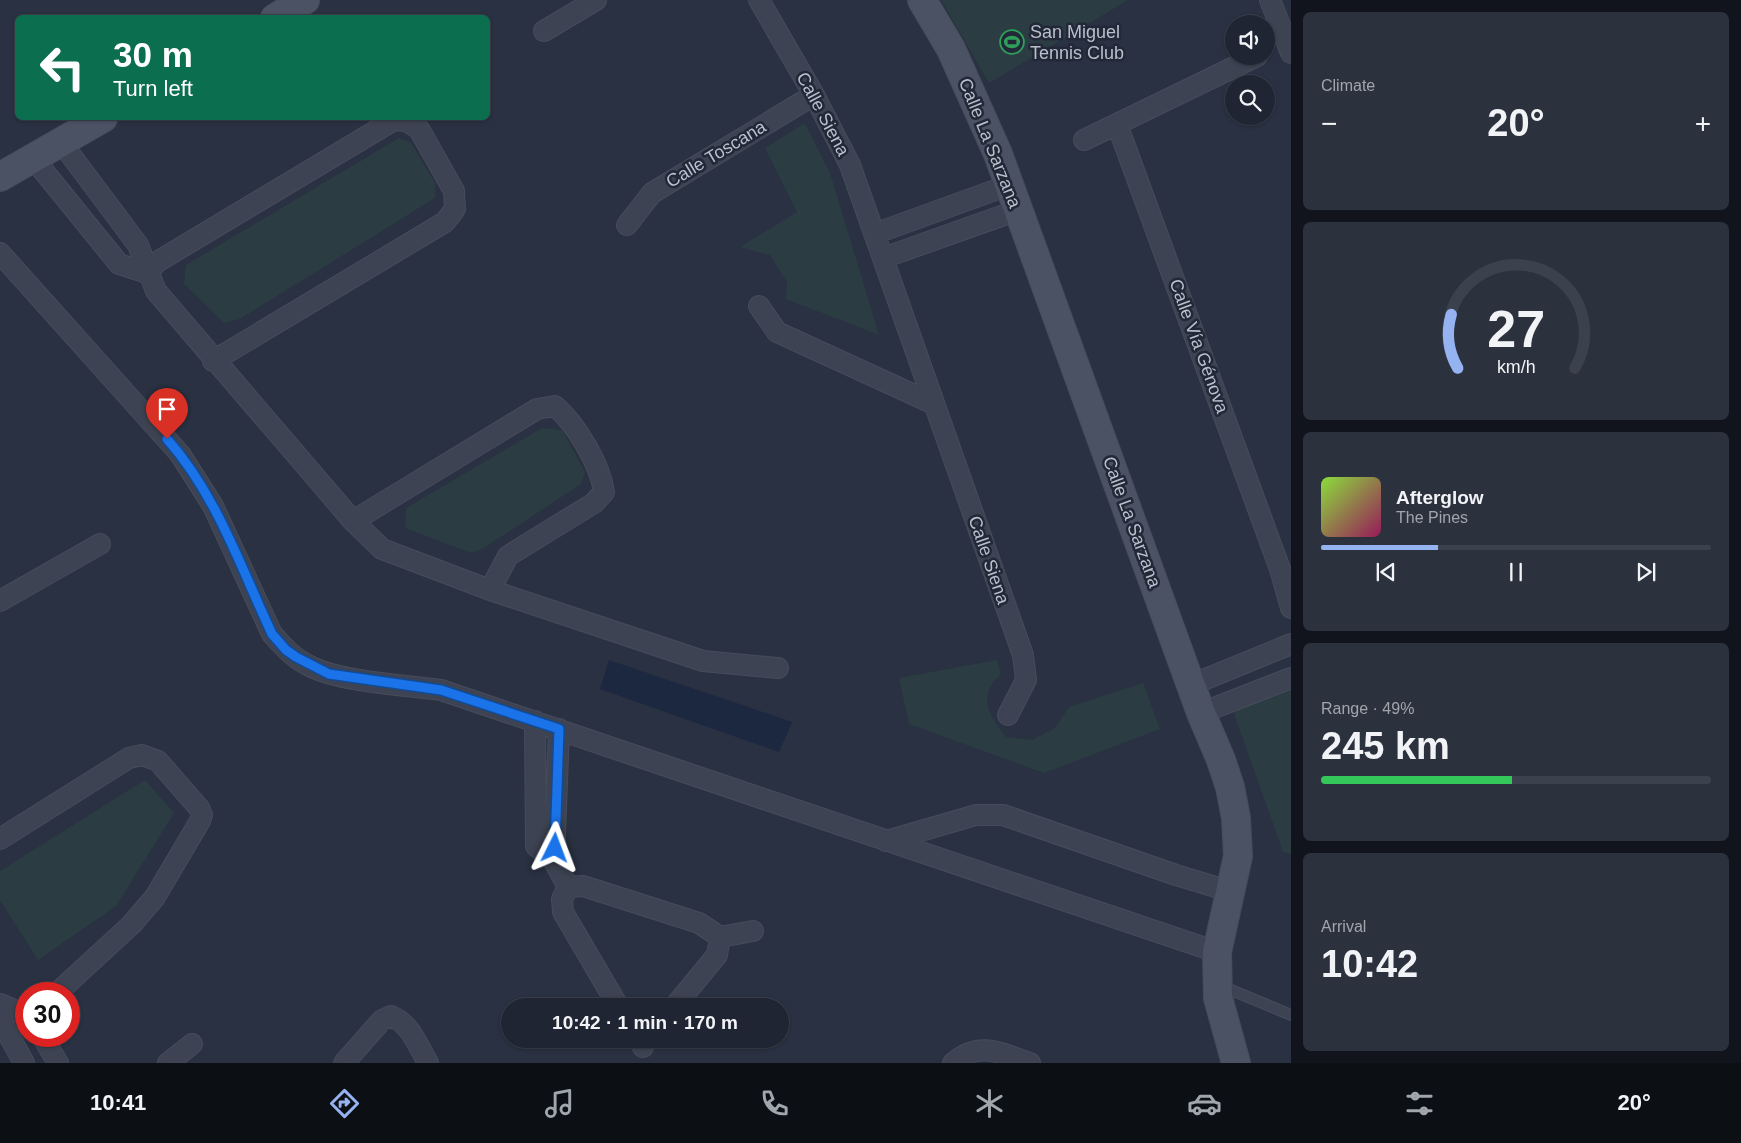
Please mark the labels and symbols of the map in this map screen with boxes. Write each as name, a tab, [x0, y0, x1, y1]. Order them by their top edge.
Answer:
place label: San Miguel Tennis Club	[1030, 22, 1124, 63]
sports icon: San Miguel Tennis Club	[999, 29, 1025, 55]
street label: Calle Siena	[793, 69, 854, 160]
street label: Calle La Sarzana	[955, 75, 1026, 212]
street label: Calle Toscana	[663, 116, 770, 192]
street label: Calle Vía Génova	[1165, 276, 1233, 417]
pin	[146, 388, 188, 439]
street label: Calle La Sarzana	[1099, 454, 1165, 591]
street label: Calle Siena	[965, 513, 1014, 608]
position arrow	[528, 821, 580, 873]
speed limit sign: 30	[15, 982, 80, 1047]

